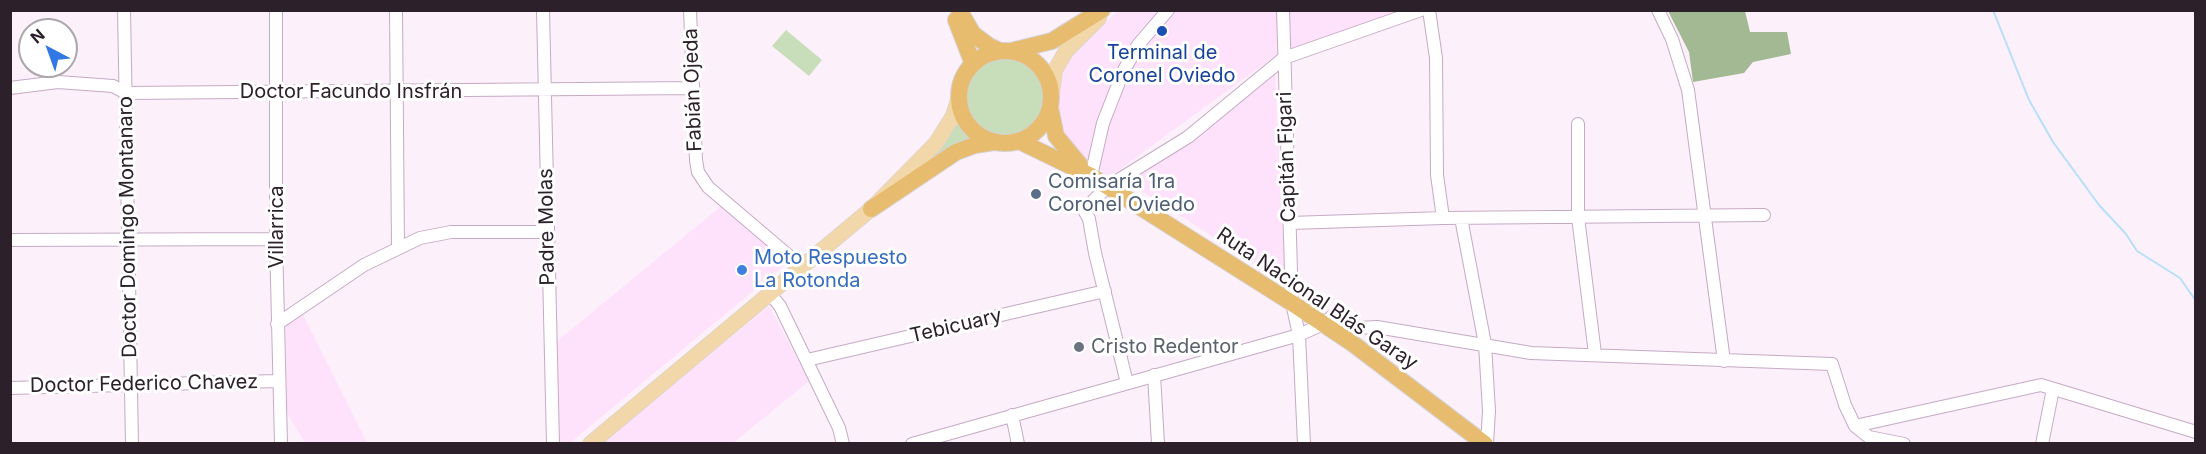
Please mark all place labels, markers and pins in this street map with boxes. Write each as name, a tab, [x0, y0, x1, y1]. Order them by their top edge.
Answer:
marker: Terminal de Coronel Oviedo	[1155, 24, 1169, 38]
place label: Terminal de Coronel Oviedo	[1088, 41, 1236, 88]
place label: Comisaría 1ra Coronel Oviedo	[1048, 170, 1195, 217]
marker: Comisaría 1ra Coronel Oviedo	[1029, 187, 1043, 201]
place label: Moto Respuesto La Rotonda	[754, 246, 907, 293]
marker: Moto Respuesto La Rotonda	[735, 263, 749, 277]
place label: Cristo Redentor	[1091, 335, 1239, 359]
marker: Cristo Redentor	[1072, 340, 1086, 354]

